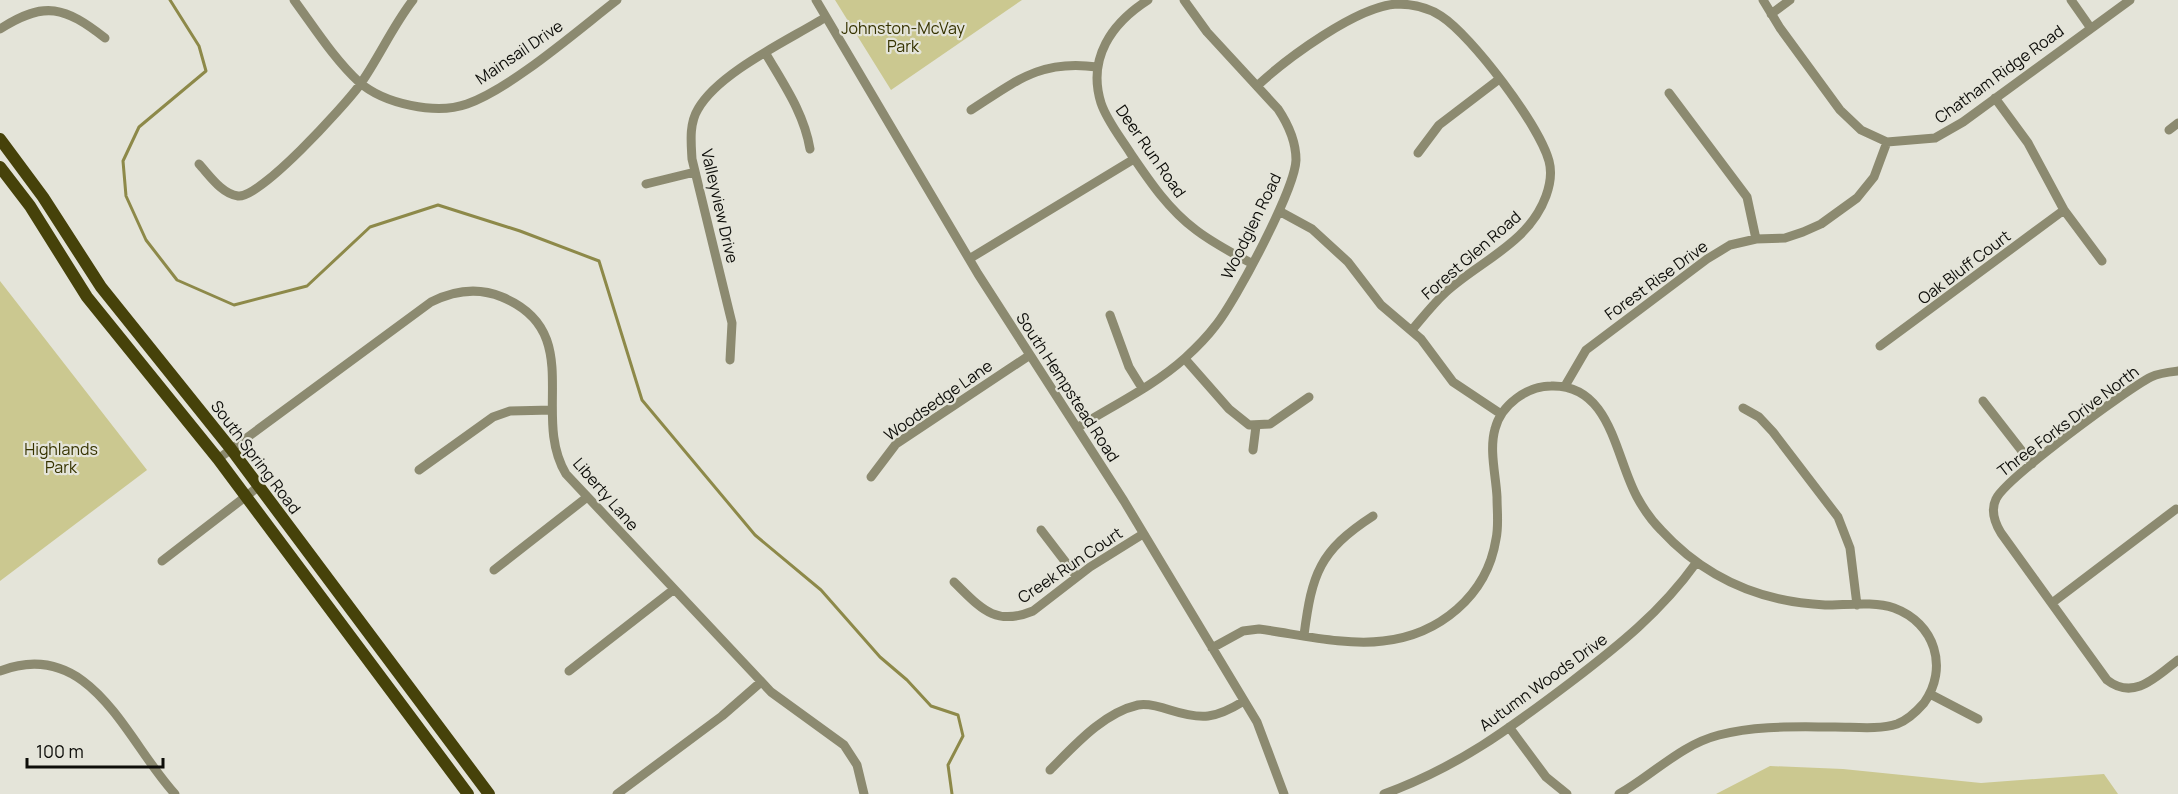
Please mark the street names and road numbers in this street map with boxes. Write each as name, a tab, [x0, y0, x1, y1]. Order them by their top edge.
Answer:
street label: Mainsail Drive	[471, 15, 567, 89]
street label: Chatham Ridge Road	[1930, 20, 2068, 128]
street label: Deer Run Road	[1111, 100, 1191, 202]
street label: Valleyview Drive	[696, 147, 744, 265]
street label: Woodglen Road	[1216, 169, 1286, 283]
street label: Forest Glen Road	[1417, 206, 1525, 304]
street label: Oak Bluff Court	[1913, 225, 2015, 309]
street label: Forest Rise Drive	[1600, 235, 1712, 325]
street label: South Hempstead Road	[1011, 308, 1125, 466]
street label: Woodsedge Lane	[879, 354, 997, 446]
street label: Three Forks Drive North	[1993, 361, 2143, 481]
street label: South Spring Road	[206, 396, 306, 518]
street label: Liberty Lane	[568, 453, 644, 535]
street label: Creek Run Court	[1013, 522, 1127, 608]
street label: Autumn Woods Drive	[1475, 628, 1611, 736]

